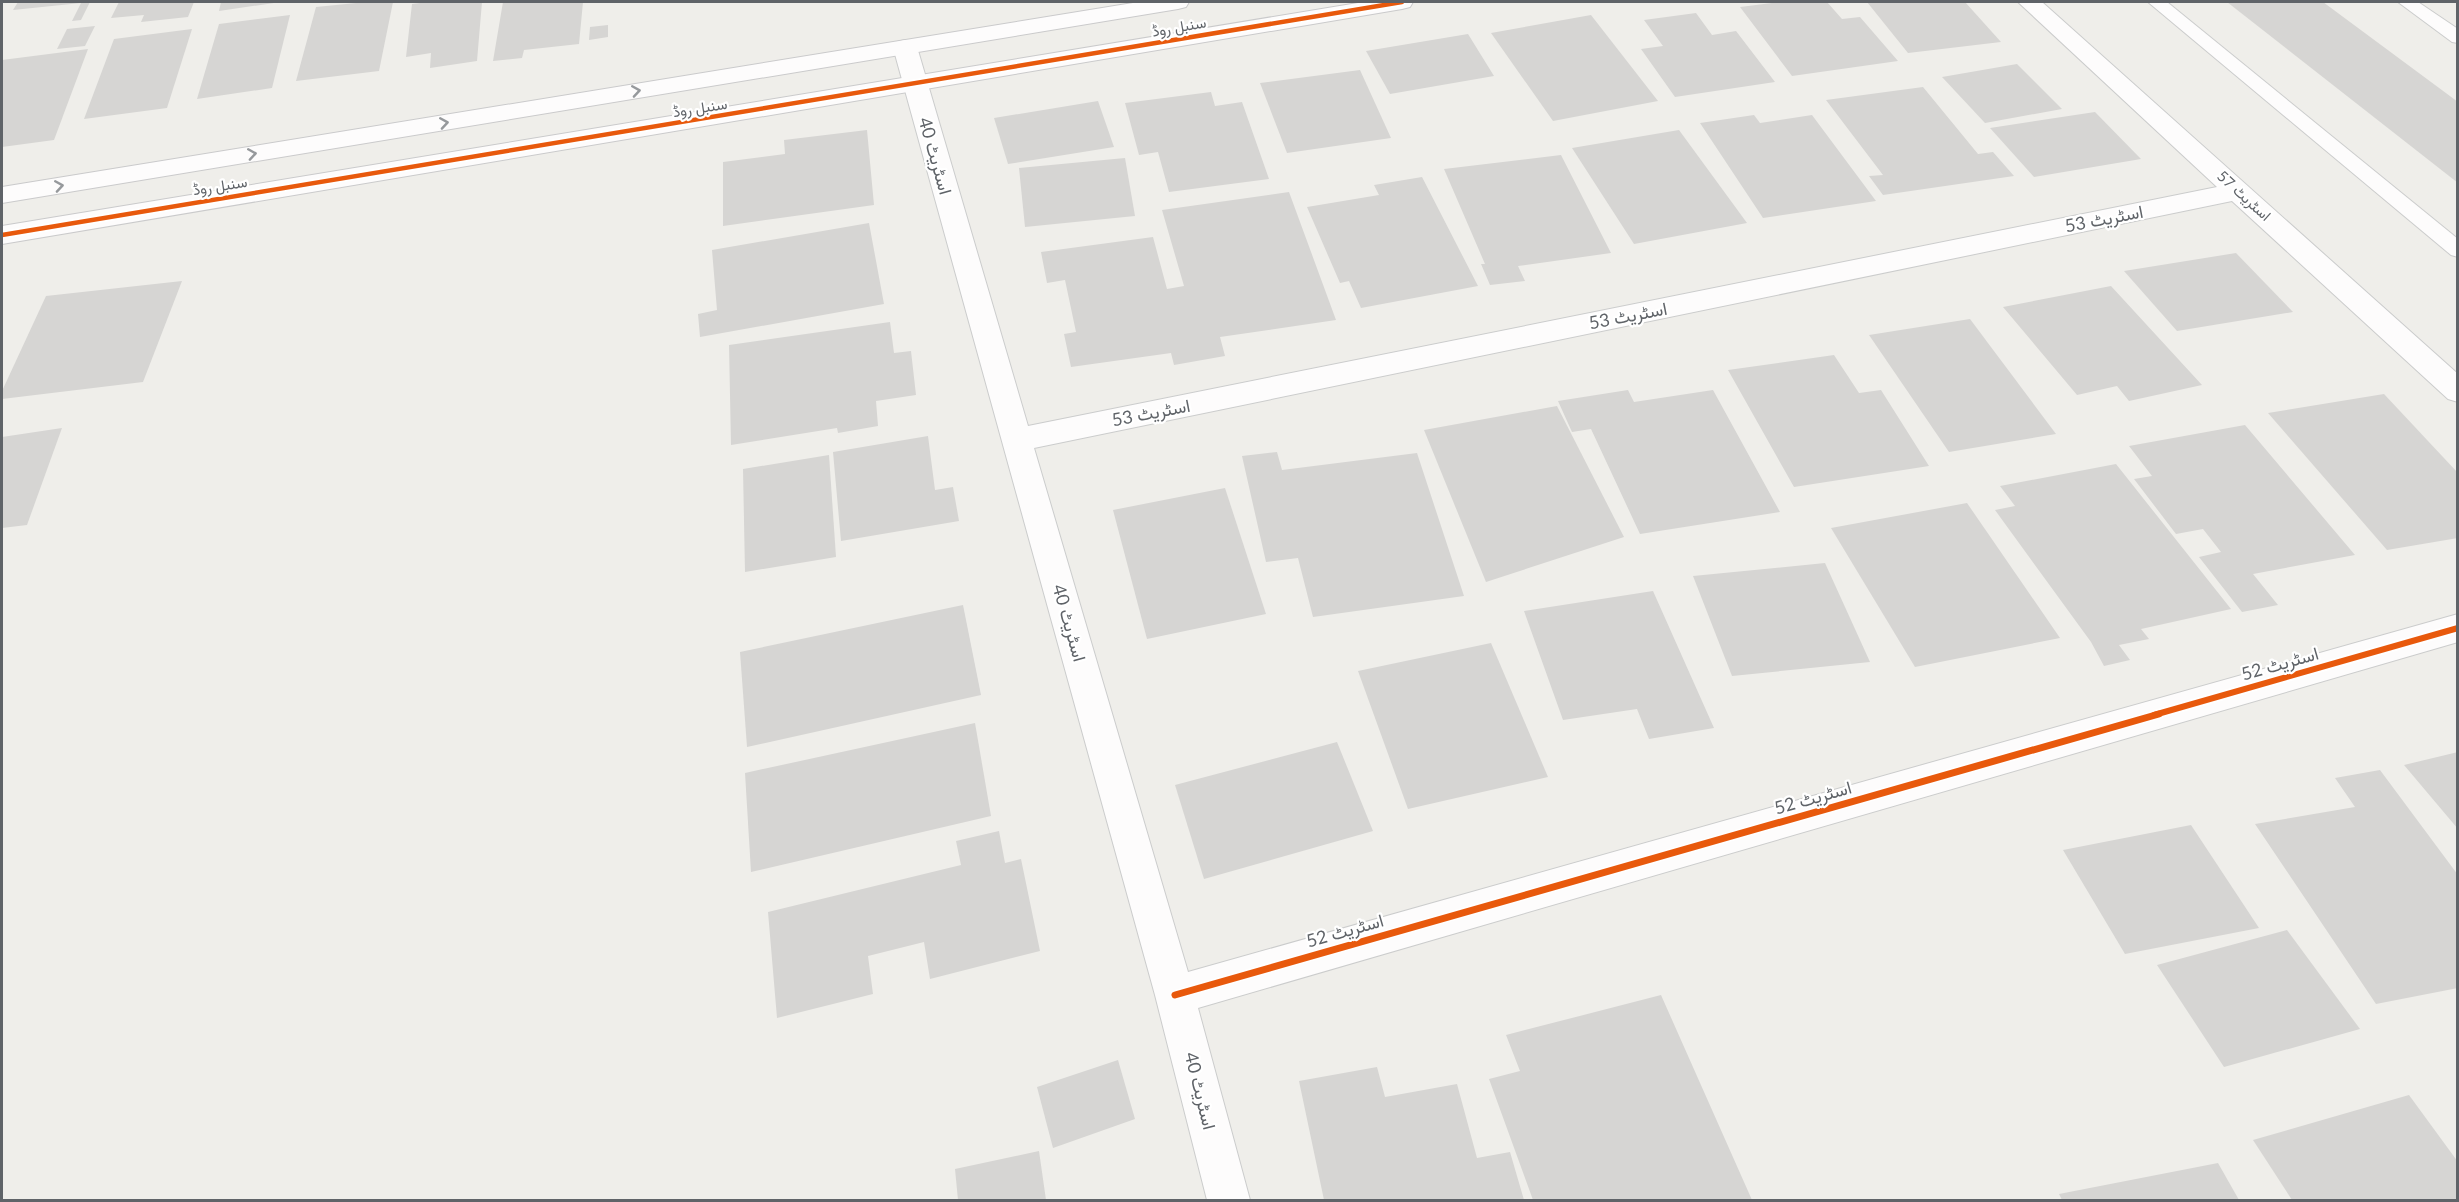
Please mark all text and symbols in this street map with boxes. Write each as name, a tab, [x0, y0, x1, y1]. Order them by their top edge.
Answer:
street label: سنبل روڈ	[1150, 12, 1208, 41]
one-way arrow	[631, 85, 641, 98]
street label: سنبل روڈ	[671, 94, 729, 121]
street label: اسٹریٹ 40	[914, 115, 957, 197]
one-way arrow	[439, 117, 449, 129]
one-way arrow	[247, 149, 256, 161]
street label: اسٹریٹ 57	[2213, 166, 2275, 225]
street label: سنبل روڈ	[191, 172, 249, 199]
one-way arrow	[54, 180, 64, 193]
street label: اسٹریٹ 53	[2063, 200, 2145, 237]
street label: اسٹریٹ 53	[1587, 297, 1669, 334]
street label: اسٹریٹ 53	[1110, 394, 1192, 431]
street label: اسٹریٹ 40	[1048, 582, 1091, 664]
street label: اسٹریٹ 52	[2239, 642, 2321, 685]
street label: اسٹریٹ 52	[1772, 776, 1854, 819]
street label: اسٹریٹ 52	[1304, 909, 1386, 952]
street label: اسٹریٹ 40	[1180, 1050, 1221, 1132]

